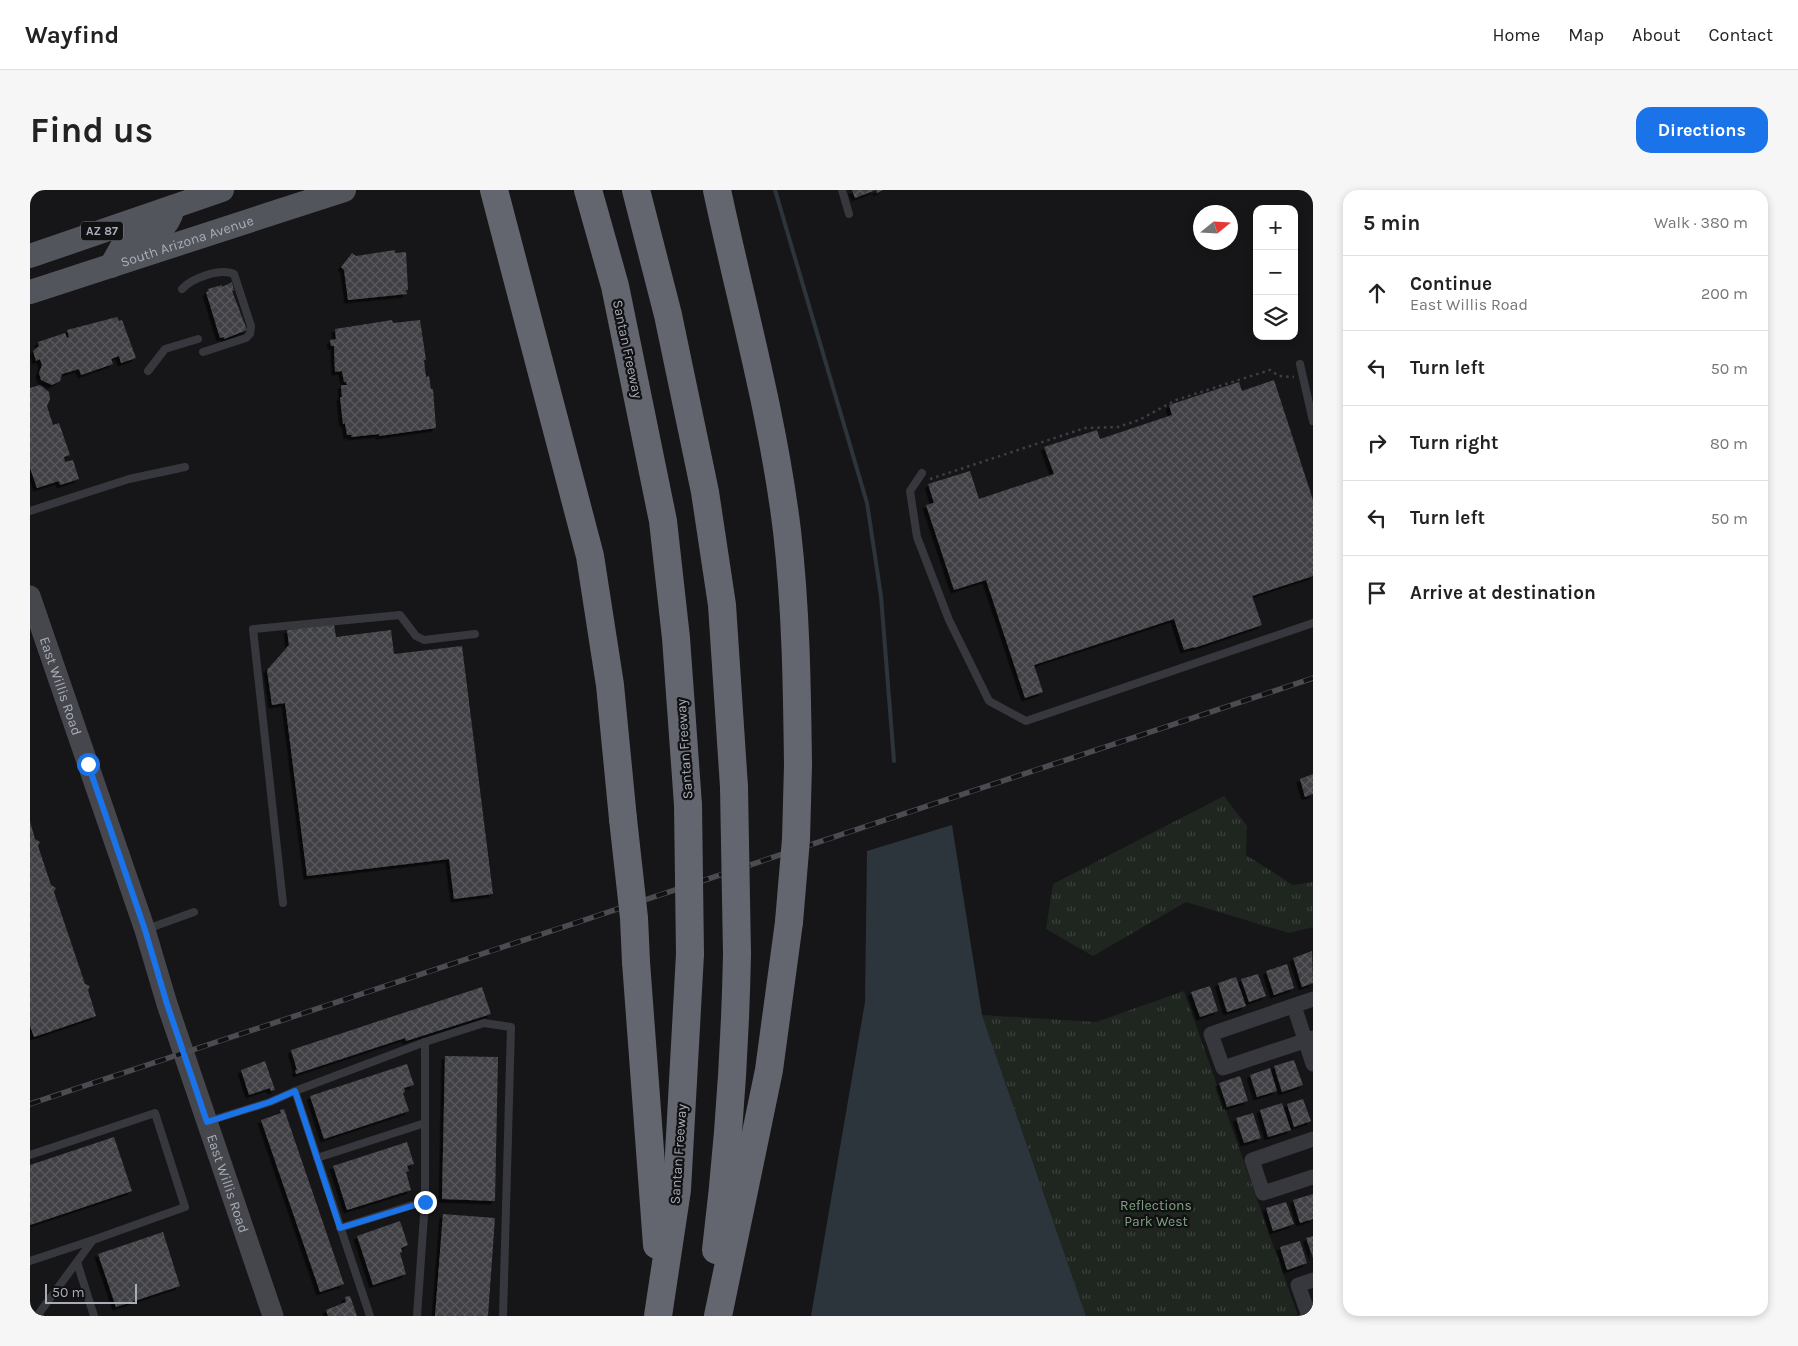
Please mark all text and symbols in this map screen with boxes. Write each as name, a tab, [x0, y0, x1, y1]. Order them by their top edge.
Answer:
text: Wayfind	[25, 21, 119, 49]
text: Home	[1492, 24, 1540, 46]
text: Map	[1568, 24, 1604, 46]
text: About	[1632, 24, 1681, 46]
text: Contact	[1709, 24, 1773, 46]
button: Directions	[1636, 107, 1768, 153]
text: Find us	[30, 110, 153, 151]
north arrow	[1193, 205, 1238, 250]
map controls	[1253, 205, 1298, 340]
button: +	[1253, 205, 1298, 250]
text: 5 min	[1363, 211, 1420, 235]
street label: South Arizona Avenue	[118, 212, 256, 271]
text: Walk · 380 m	[1654, 213, 1748, 232]
road number: AZ 87	[81, 221, 123, 240]
button: −	[1253, 250, 1298, 295]
text: Continue	[1410, 273, 1492, 295]
icon: ahead	[1363, 279, 1391, 307]
text: 200 m	[1701, 284, 1748, 303]
button: layers	[1253, 295, 1298, 340]
text: East Willis Road	[1410, 295, 1528, 314]
street label: Santan Freeway	[609, 298, 646, 400]
icon: left	[1363, 354, 1391, 382]
text: Turn left	[1410, 357, 1485, 379]
text: 50 m	[1711, 359, 1748, 378]
icon: right	[1363, 429, 1391, 457]
text: Turn right	[1410, 432, 1499, 454]
text: 80 m	[1710, 434, 1748, 453]
icon: left	[1363, 504, 1391, 532]
text: Turn left	[1410, 507, 1485, 529]
text: 50 m	[1711, 509, 1748, 528]
icon: arrive	[1363, 579, 1391, 607]
text: Arrive at destination	[1410, 582, 1596, 604]
street label: East Willis Road	[36, 634, 85, 738]
street label: Santan Freeway	[672, 698, 696, 800]
route start	[77, 753, 100, 776]
street label: Santan Freeway	[667, 1103, 691, 1205]
street label: East Willis Road	[203, 1132, 252, 1235]
route end	[414, 1191, 437, 1214]
park label: Reflections Park West	[1120, 1197, 1192, 1230]
scale bar	[45, 1281, 138, 1304]
text: 50 m	[52, 1284, 85, 1301]

